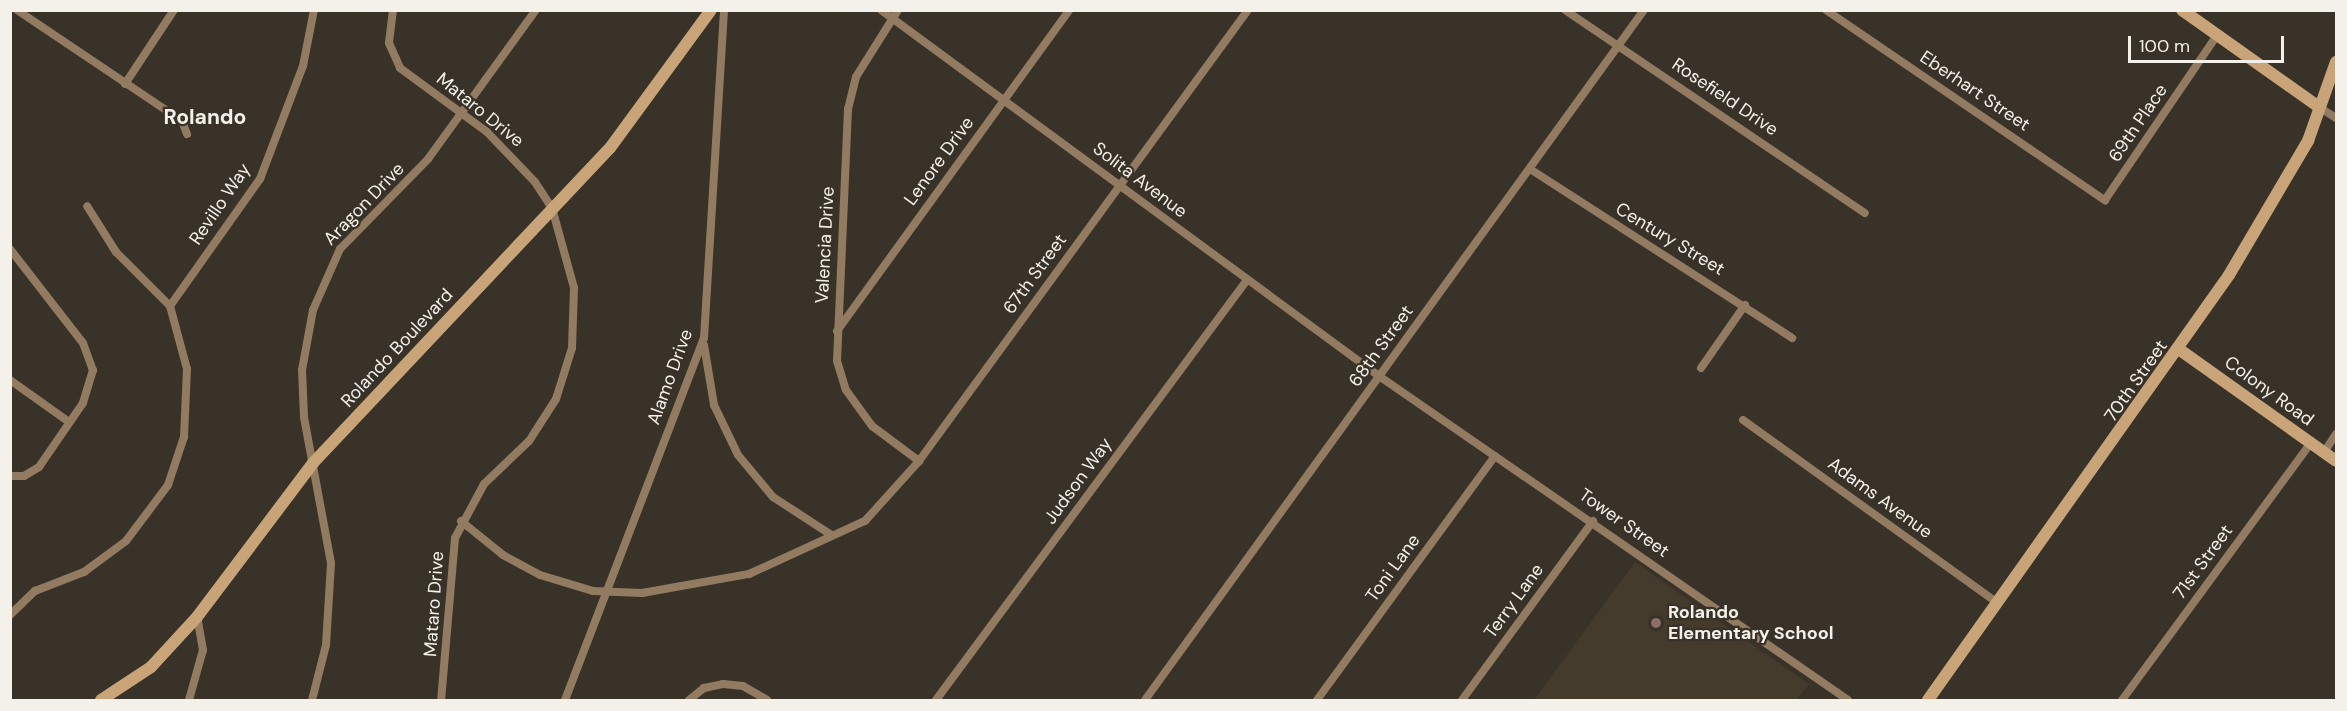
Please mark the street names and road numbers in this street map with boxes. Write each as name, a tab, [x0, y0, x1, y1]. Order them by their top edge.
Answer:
street label: Eberhart Street	[1916, 46, 2034, 136]
street label: Rosefield Drive	[1668, 54, 1782, 140]
street label: Mataro Drive	[432, 68, 528, 152]
street label: 69th Place	[2104, 80, 2172, 166]
street label: Lenore Drive	[900, 112, 978, 210]
street label: Solita Avenue	[1089, 138, 1191, 222]
street label: Aragon Drive	[319, 158, 409, 250]
street label: Revillo Way	[185, 159, 255, 249]
street label: Valencia Drive	[811, 186, 839, 304]
street label: Century Street	[1612, 198, 1728, 280]
street label: 67th Street	[999, 230, 1071, 318]
street label: Rolando Boulevard	[337, 284, 457, 412]
street label: 68th Street	[1344, 301, 1418, 391]
street label: Alamo Drive	[643, 326, 697, 428]
street label: 70th Street	[2100, 336, 2172, 426]
street label: Colony Road	[2220, 351, 2318, 431]
street label: Judson Way	[1039, 434, 1117, 528]
street label: Adams Avenue	[1824, 453, 1936, 543]
street label: Tower Street	[1575, 484, 1673, 562]
street label: 71st Street	[2169, 521, 2237, 603]
street label: Toni Lane	[1361, 530, 1425, 606]
street label: Mataro Drive	[420, 550, 448, 658]
street label: Terry Lane	[1480, 560, 1548, 642]

